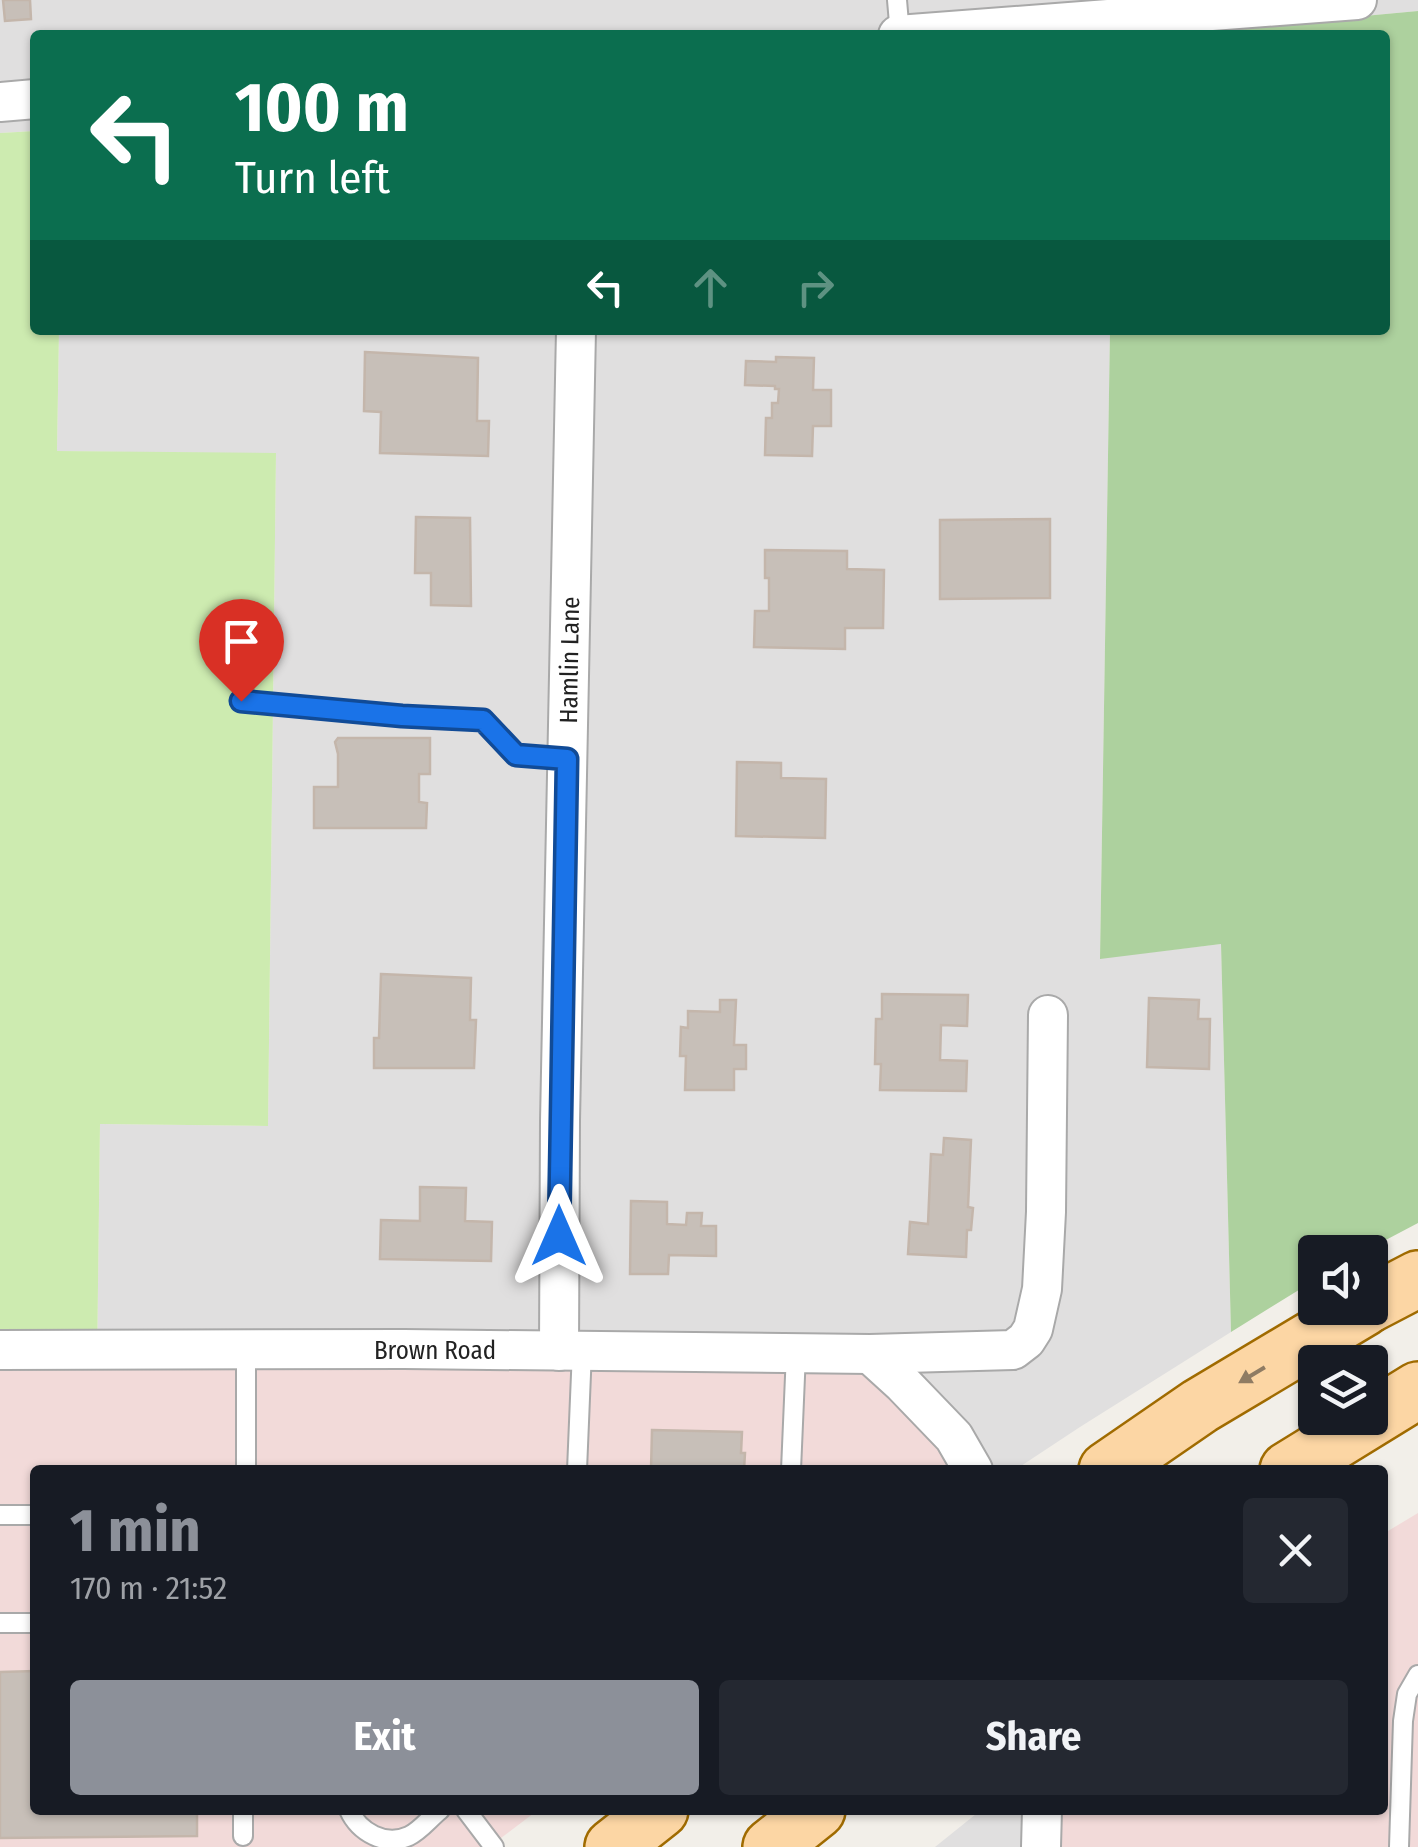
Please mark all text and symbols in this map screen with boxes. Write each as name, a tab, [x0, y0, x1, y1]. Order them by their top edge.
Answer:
text: 100 m	[235, 66, 409, 150]
icon: left	[70, 70, 200, 200]
text: Turn left	[235, 151, 390, 205]
icon: left	[578, 260, 633, 315]
icon: ahead	[683, 260, 738, 315]
icon: right	[788, 260, 843, 315]
street label: Hamlin Lane	[554, 596, 586, 724]
pin	[199, 599, 284, 702]
icon: arrive	[214, 614, 269, 669]
position arrow	[507, 1184, 611, 1288]
map controls	[1298, 1235, 1388, 1435]
button: sound	[1298, 1235, 1388, 1325]
street label: Brown Road	[374, 1336, 496, 1366]
button: layers	[1298, 1345, 1388, 1435]
one-way arrow	[1238, 1366, 1266, 1383]
text: 1 min	[70, 1495, 201, 1567]
button: close	[1243, 1498, 1348, 1603]
text: 170 m · 21:52	[70, 1569, 227, 1607]
button: Exit	[70, 1680, 699, 1795]
button: Share	[719, 1680, 1348, 1795]

